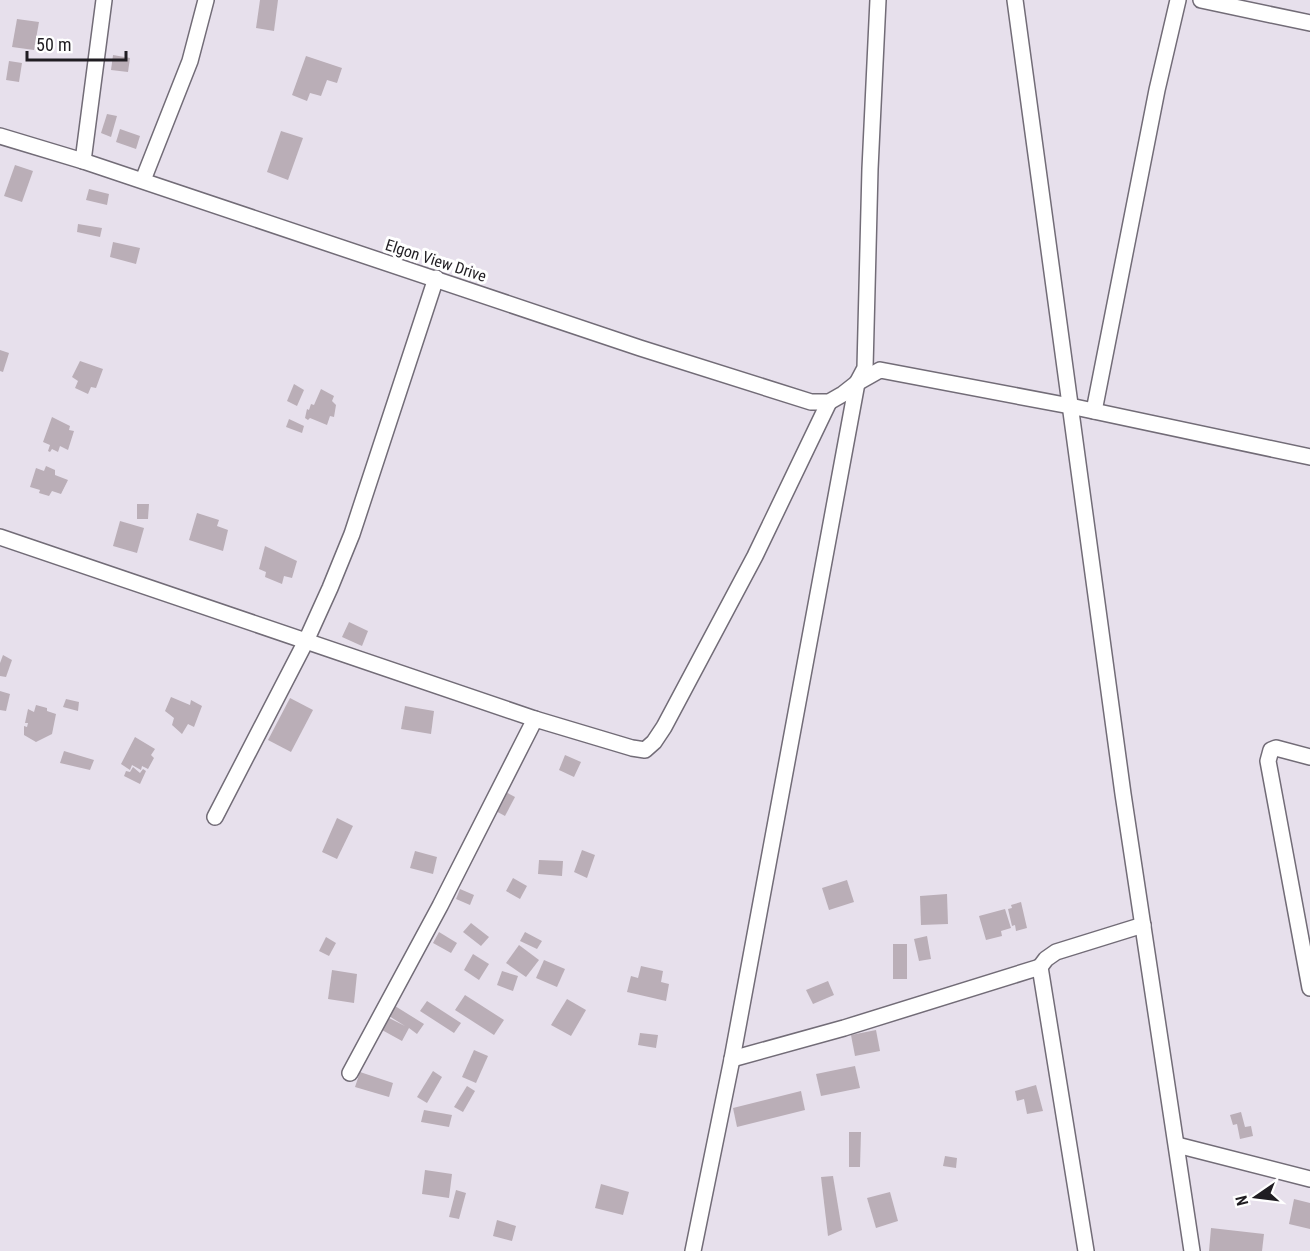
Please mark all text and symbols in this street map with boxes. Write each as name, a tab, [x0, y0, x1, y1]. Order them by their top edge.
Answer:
scale bar	[27, 24, 126, 62]
text: 50 m	[36, 34, 71, 55]
street label: Elgon View Drive	[383, 235, 489, 286]
north arrow	[1226, 1167, 1286, 1227]
text: N	[1232, 1193, 1252, 1208]

